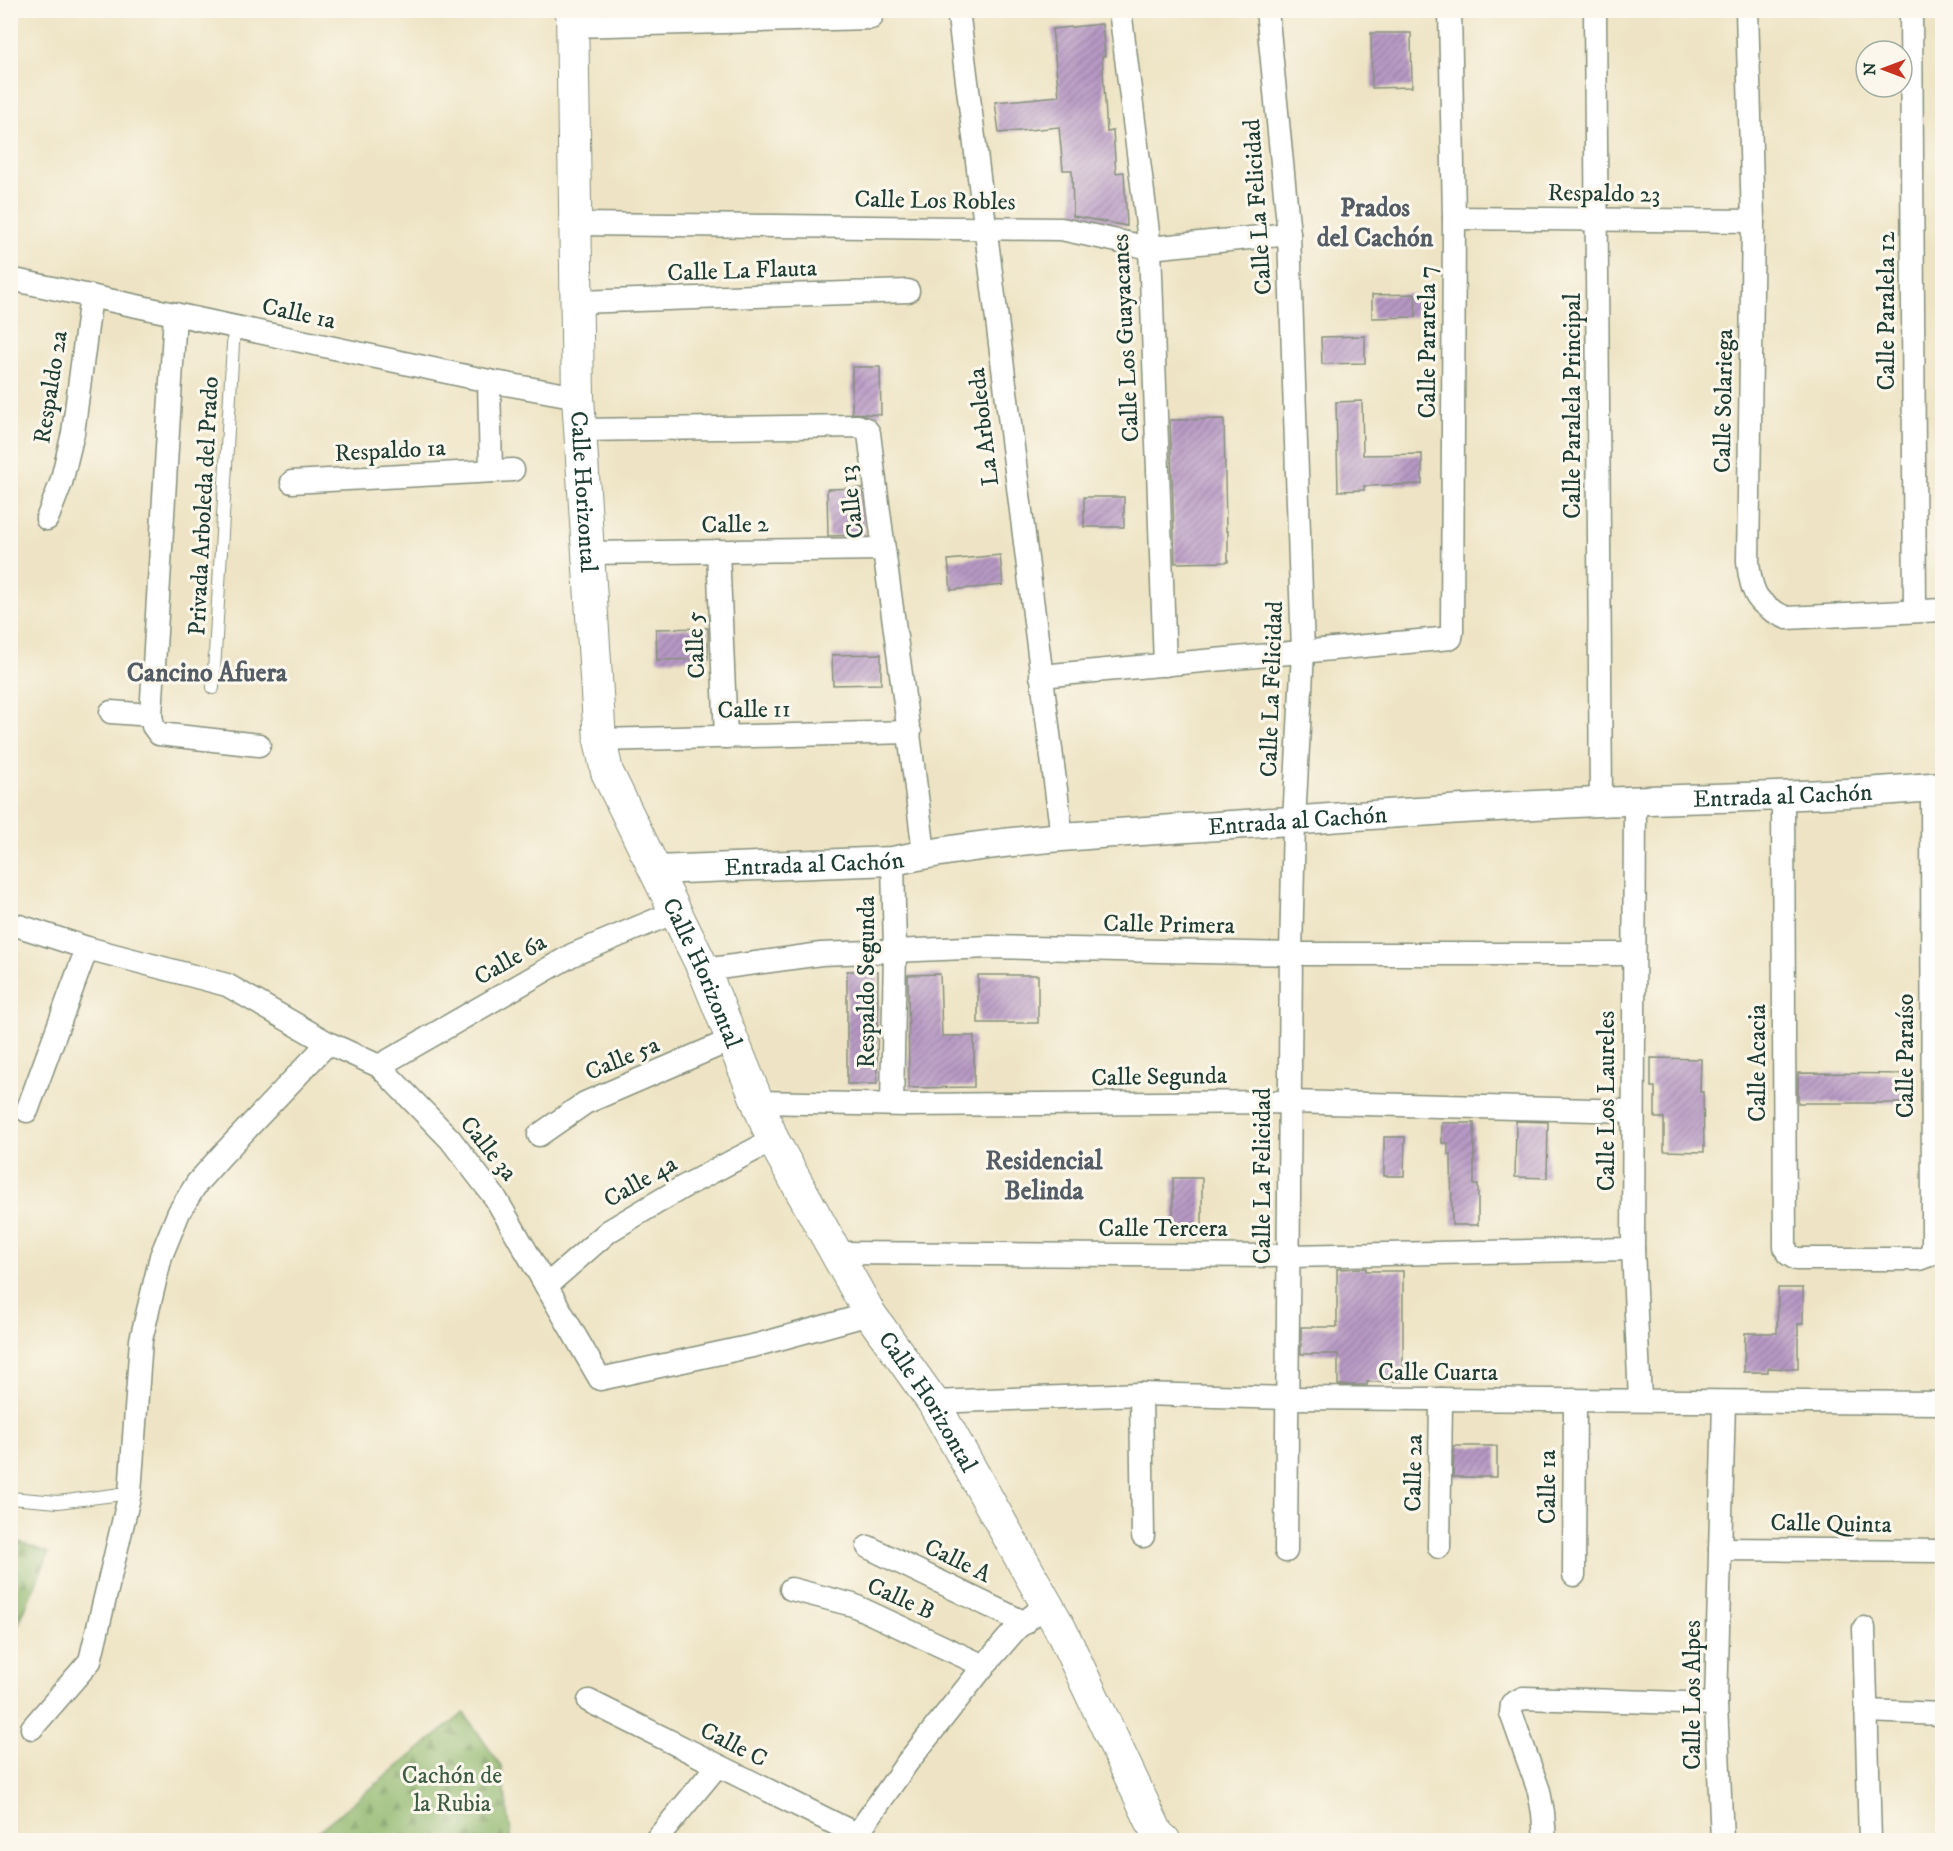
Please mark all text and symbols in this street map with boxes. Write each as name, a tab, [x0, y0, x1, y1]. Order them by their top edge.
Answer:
north arrow	[1854, 39, 1914, 99]
text: N	[1860, 62, 1880, 76]
street label: Calle La Felicidad	[1237, 118, 1279, 296]
street label: Respaldo 23	[1547, 178, 1661, 210]
street label: Calle Los Robles	[854, 185, 1016, 217]
district label: Prados del Cachón	[1317, 192, 1434, 255]
street label: Calle Paralela 12	[1872, 231, 1902, 391]
street label: Calle Los Guayacanes	[1106, 233, 1146, 443]
street label: Calle La Flauta	[667, 253, 818, 289]
street label: Calle Pararela 7	[1413, 266, 1443, 418]
street label: Calle 1a	[259, 292, 339, 337]
street label: Calle Paralela Principal	[1558, 292, 1588, 519]
street label: Respaldo 2a	[27, 328, 75, 446]
street label: Calle Solariega	[1708, 328, 1740, 473]
street label: La Arboleda	[962, 365, 1006, 488]
street label: Privada Arboleda del Prado	[182, 376, 226, 636]
street label: Calle Horizontal	[563, 410, 603, 574]
street label: Respaldo 1a	[334, 433, 447, 469]
street label: Calle 13	[833, 464, 871, 540]
street label: Calle 2	[701, 509, 769, 541]
street label: Calle La Felicidad	[1254, 600, 1290, 778]
street label: Calle 5	[680, 611, 712, 679]
district label: Cancino Afuera	[127, 657, 288, 690]
street label: Calle 11	[717, 694, 791, 726]
street label: Entrada al Cachón	[1693, 777, 1874, 815]
street label: Entrada al Cachón	[1207, 800, 1388, 843]
street label: Entrada al Cachón	[724, 845, 907, 883]
street label: Calle Horizontal	[655, 893, 748, 1054]
street label: Respaldo Segunda	[852, 895, 882, 1068]
street label: Calle Primera	[1103, 909, 1236, 941]
street label: Calle 6a	[469, 927, 553, 992]
street label: Calle Paraíso	[1891, 994, 1921, 1118]
street label: Calle Acacia	[1743, 1003, 1773, 1122]
street label: Calle Los Laureles	[1592, 1011, 1622, 1191]
street label: Calle 5a	[581, 1030, 665, 1088]
street label: Calle Segunda	[1091, 1061, 1228, 1093]
street label: Calle La Felicidad	[1248, 1088, 1278, 1264]
street label: Calle 3a	[453, 1110, 524, 1188]
district label: Residencial Belinda	[985, 1145, 1104, 1208]
street label: Calle 4a	[599, 1149, 683, 1215]
street label: Calle Tercera	[1098, 1214, 1229, 1244]
street label: Calle Horizontal	[871, 1326, 984, 1478]
street label: Calle Cuarta	[1378, 1358, 1499, 1388]
street label: Calle 2a	[1398, 1433, 1430, 1512]
street label: Calle 1a	[1533, 1449, 1563, 1524]
street label: Calle Quinta	[1770, 1508, 1893, 1540]
street label: Calle A	[919, 1532, 997, 1590]
street label: Calle B	[862, 1571, 939, 1627]
street label: Calle Los Alpes	[1678, 1620, 1708, 1770]
street label: Calle C	[695, 1715, 772, 1774]
park label: Cachón de la Rubia	[402, 1761, 502, 1819]

